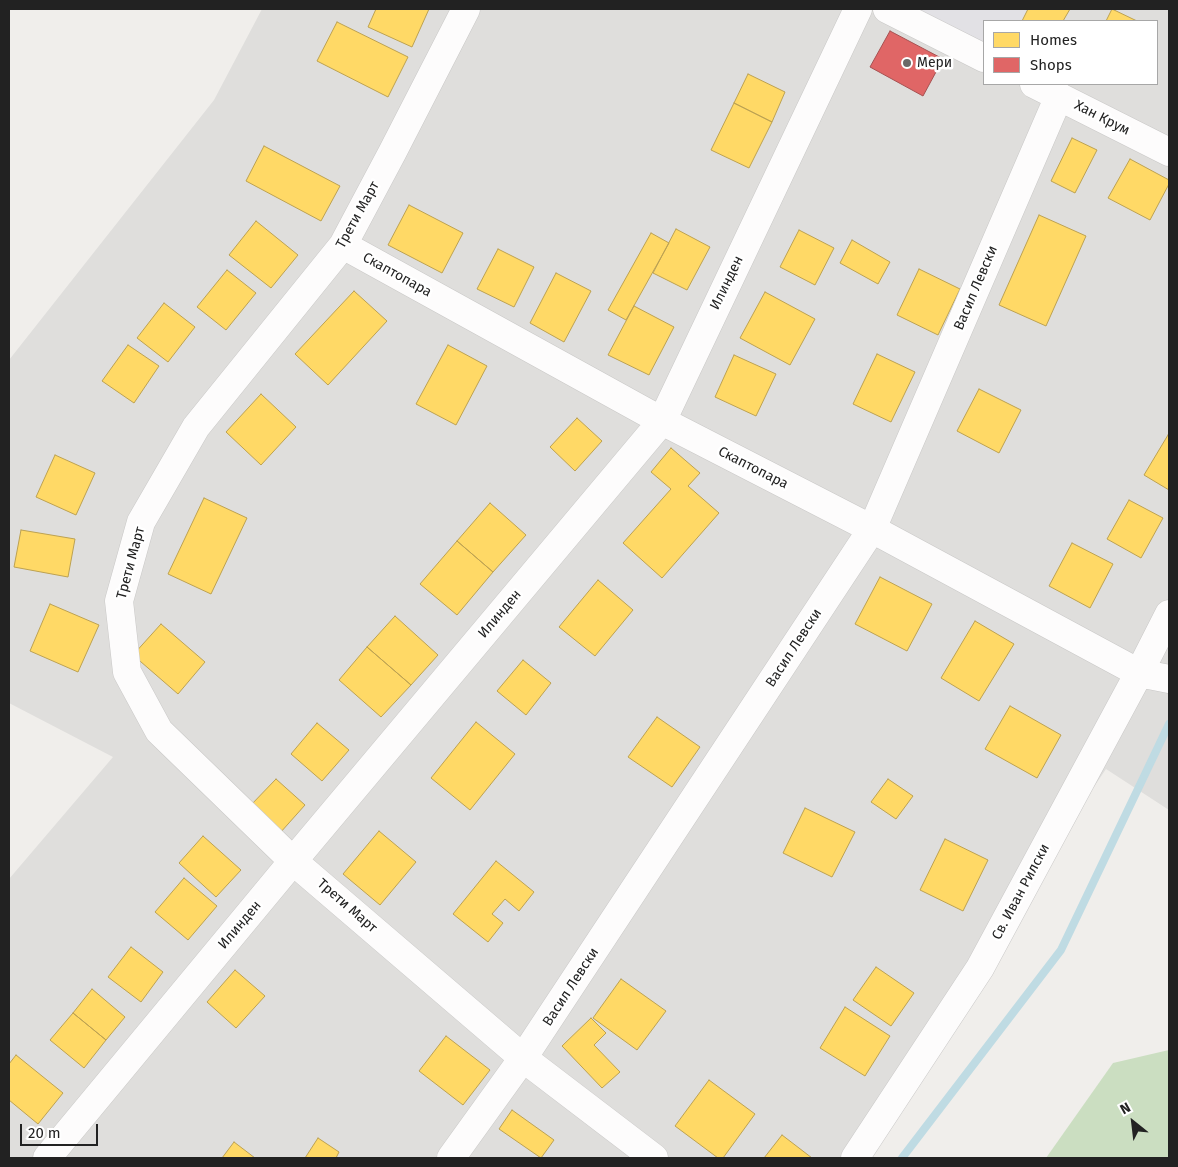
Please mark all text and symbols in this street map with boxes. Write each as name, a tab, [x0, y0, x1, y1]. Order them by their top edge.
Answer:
legend	[983, 20, 1158, 85]
text: Homes	[1030, 31, 1077, 49]
place label: Мери	[917, 55, 952, 71]
text: Shops	[1030, 56, 1072, 74]
marker: Мери	[901, 57, 913, 69]
street label: Хан Крум	[1072, 97, 1132, 139]
street label: Трети Март	[333, 179, 383, 251]
street label: Васил Левски	[951, 243, 1001, 333]
street label: Скаптопара	[360, 249, 434, 301]
street label: Илинден	[707, 253, 747, 313]
street label: Скаптопара	[715, 443, 791, 493]
street label: Трети Март	[113, 525, 149, 601]
street label: Илинден	[475, 586, 525, 642]
street label: Васил Левски	[762, 606, 826, 690]
street label: Св. Иван Рилски	[989, 841, 1053, 943]
street label: Трети Март	[314, 875, 380, 937]
street label: Илинден	[215, 897, 265, 953]
street label: Васил Левски	[539, 945, 603, 1029]
north arrow	[1108, 1097, 1158, 1147]
text: N	[1117, 1099, 1134, 1118]
scale bar	[22, 1114, 100, 1146]
text: 20 m	[28, 1124, 61, 1142]

